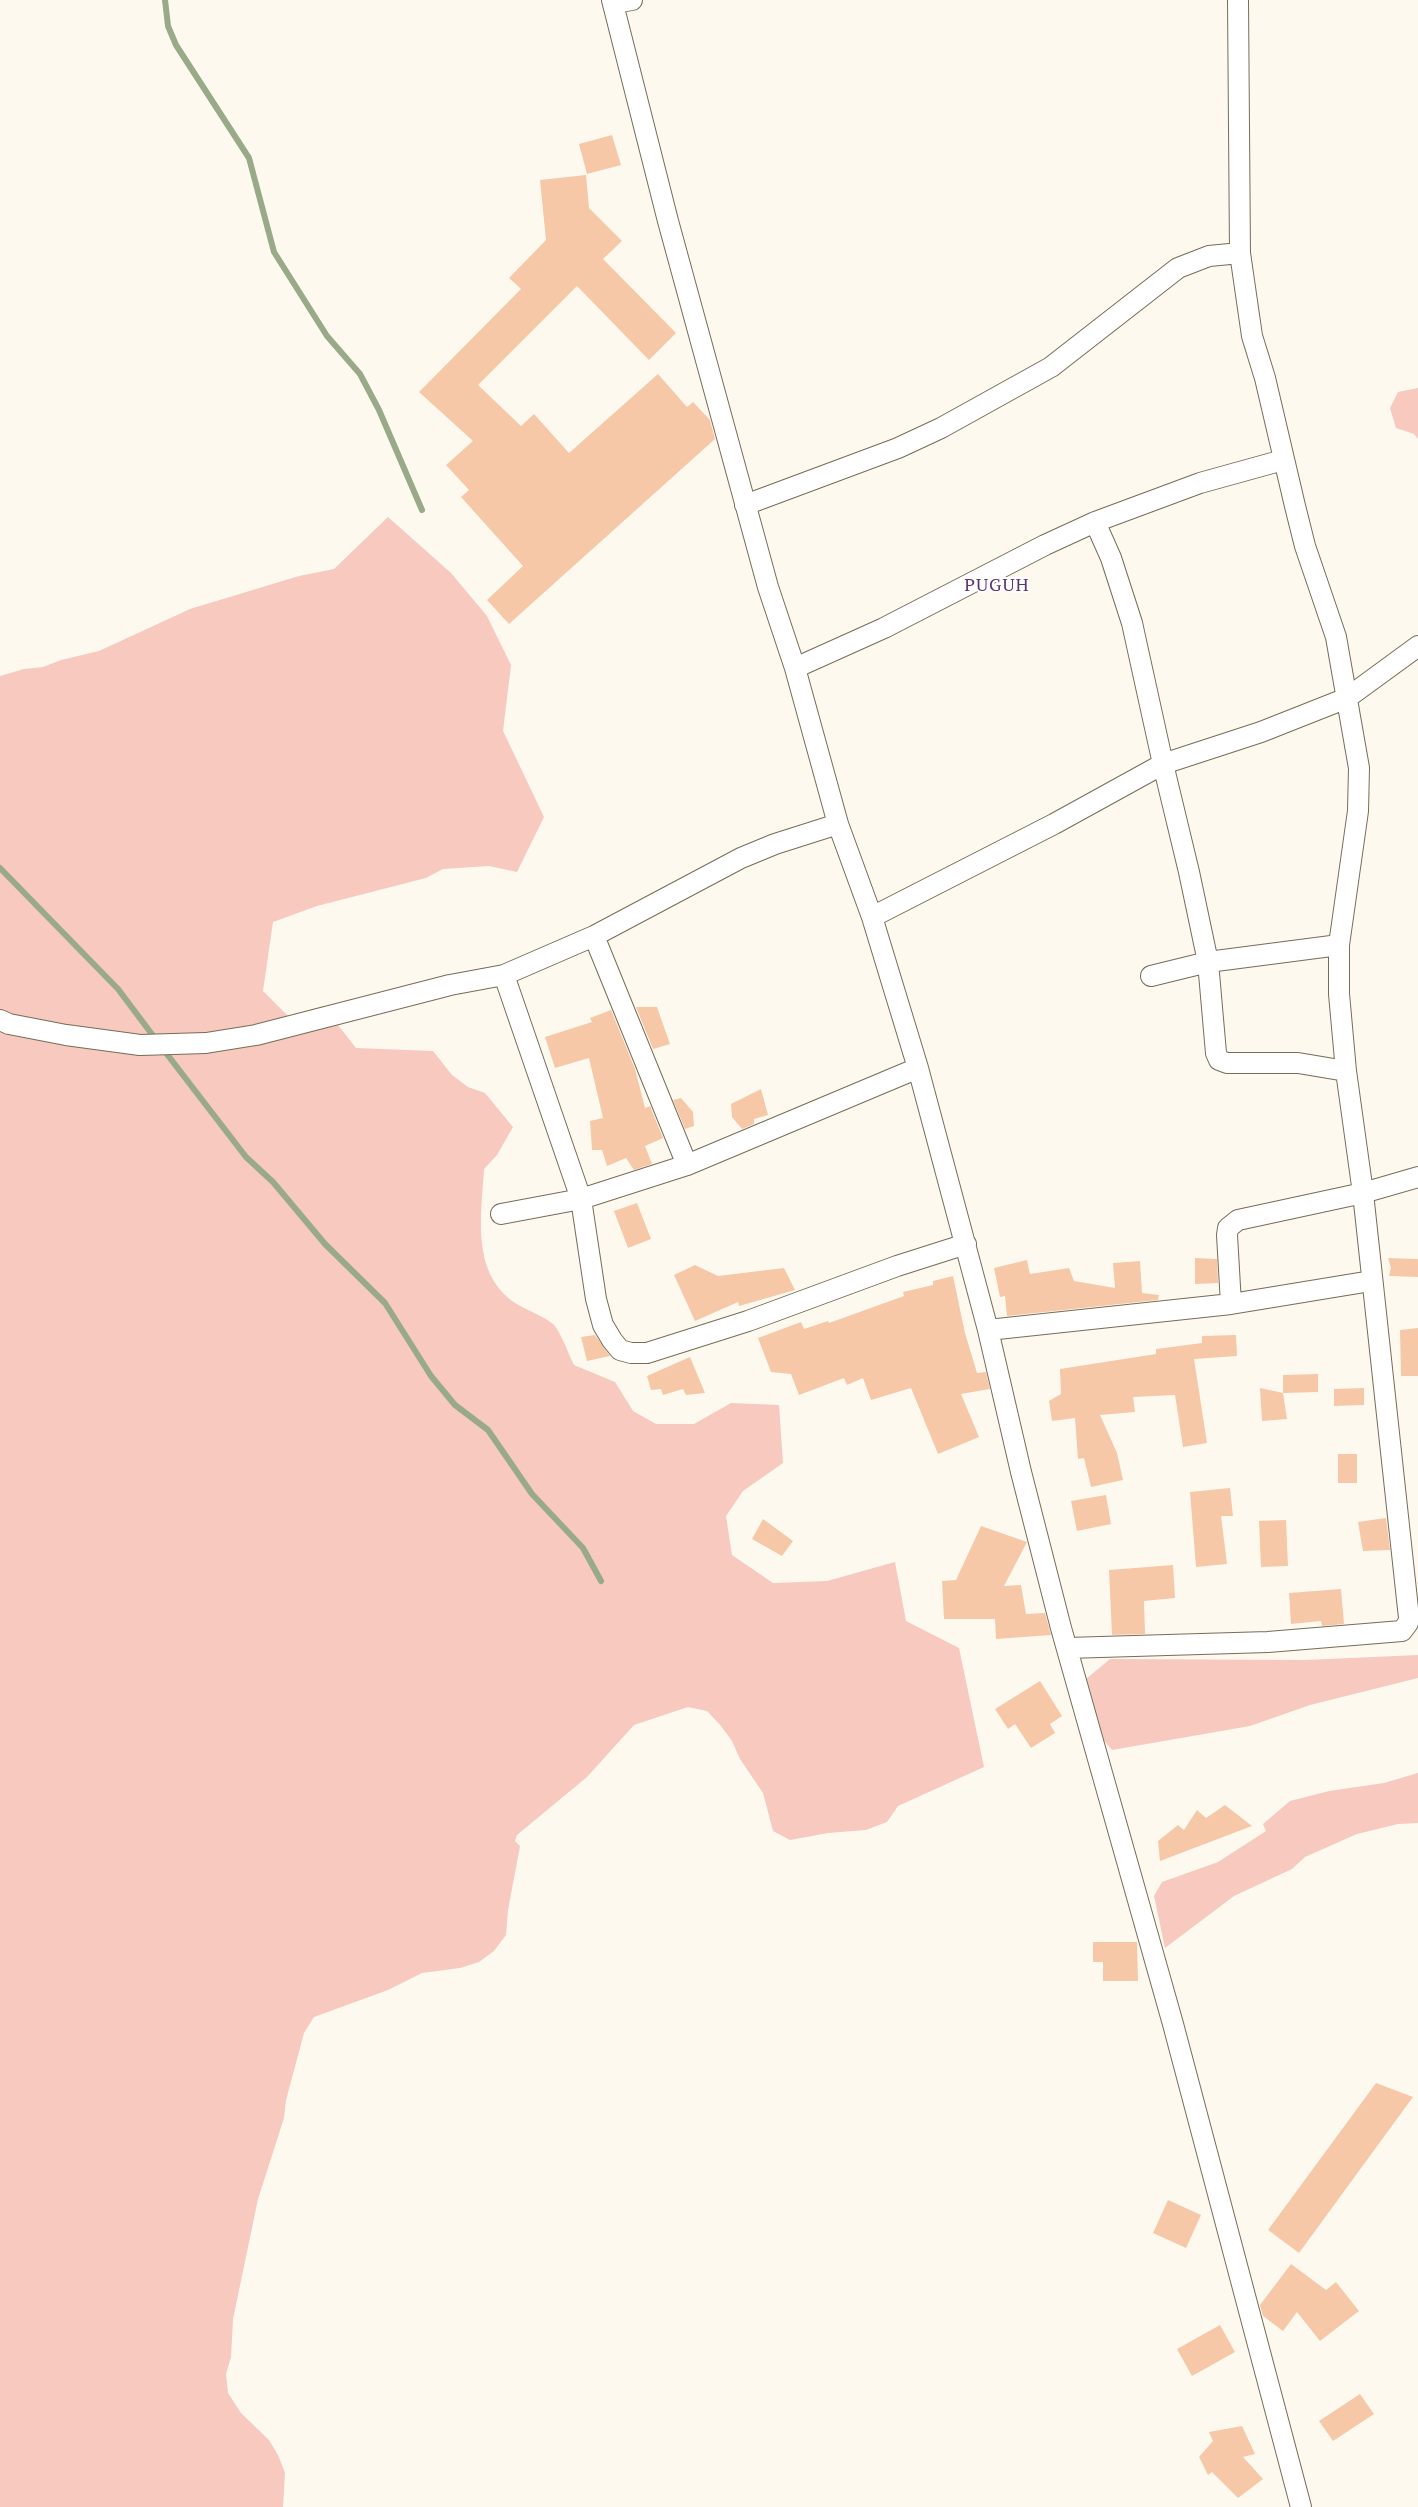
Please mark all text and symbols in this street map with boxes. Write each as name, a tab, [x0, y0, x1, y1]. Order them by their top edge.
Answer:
district label: PUGUH	[964, 575, 1030, 597]

